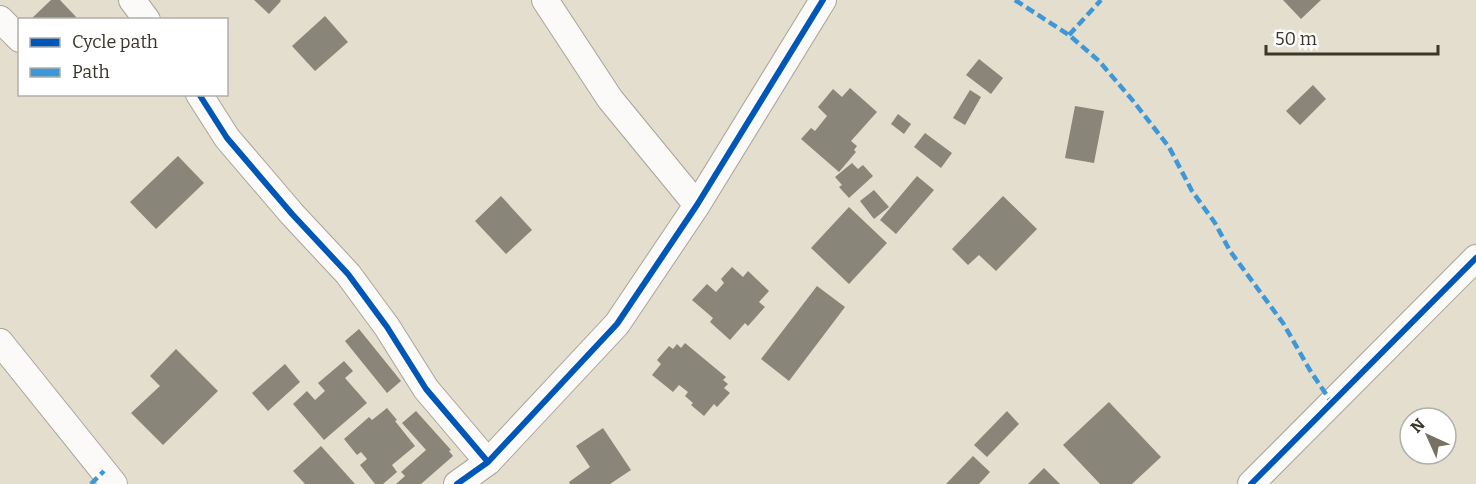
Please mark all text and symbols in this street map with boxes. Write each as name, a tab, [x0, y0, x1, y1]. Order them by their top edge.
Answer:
legend	[18, 18, 228, 96]
scale bar	[1266, 18, 1438, 56]
text: 50 m	[1275, 28, 1317, 50]
text: Cycle path	[72, 31, 158, 53]
text: Path	[72, 61, 110, 83]
north arrow	[1398, 406, 1458, 466]
text: N	[1407, 415, 1429, 437]

